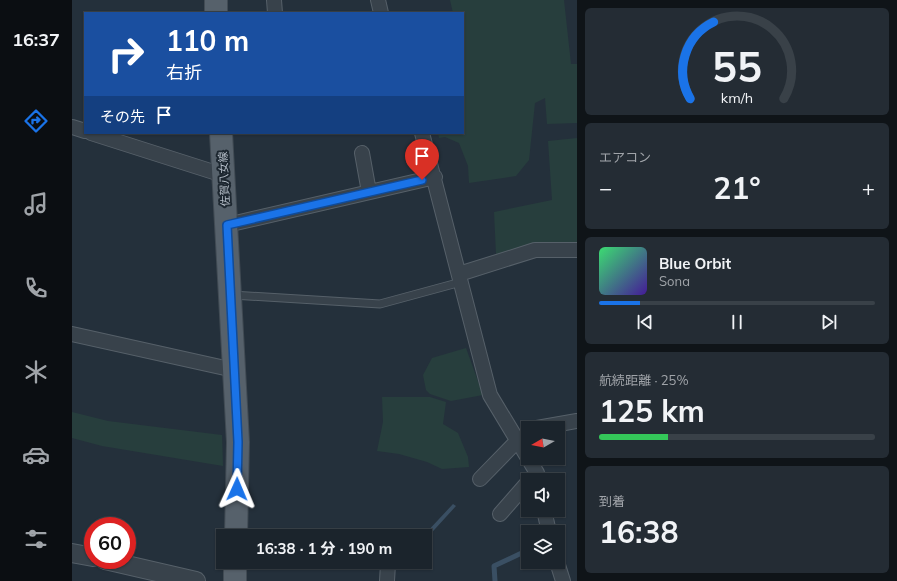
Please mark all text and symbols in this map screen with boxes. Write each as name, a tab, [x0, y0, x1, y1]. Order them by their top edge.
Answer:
text: 110 m	[166, 23, 249, 58]
text: 16:37	[12, 28, 60, 51]
icon: right	[100, 28, 152, 80]
text: 55	[712, 40, 762, 92]
text: 右折	[166, 61, 202, 84]
text: km/h	[721, 89, 753, 107]
icon: arrive	[153, 104, 175, 126]
icon: directions	[22, 107, 50, 135]
text: その先	[100, 107, 145, 126]
pin	[405, 139, 439, 180]
icon: arrive	[411, 145, 433, 167]
text: エアコン	[599, 149, 651, 165]
street label: 佐賀八女線	[216, 151, 232, 207]
text: 21°	[713, 169, 761, 207]
text: −	[599, 174, 612, 202]
text: +	[862, 174, 875, 202]
icon: music	[22, 190, 50, 218]
text: Blue Orbit	[659, 254, 731, 273]
text: Sona	[659, 273, 690, 289]
icon: phone	[22, 274, 50, 302]
icon: previous	[634, 311, 656, 333]
icon: pause	[726, 311, 748, 333]
icon: next	[818, 311, 840, 333]
icon: climate	[22, 358, 50, 386]
text: 航続距離 · 25%	[599, 372, 689, 388]
text: 125 km	[599, 392, 705, 430]
north arrow	[521, 421, 565, 465]
map controls	[521, 421, 565, 569]
icon: car	[22, 441, 50, 469]
position arrow	[216, 468, 258, 510]
button: sound	[521, 473, 565, 517]
text: 到着	[599, 493, 625, 509]
text: 16:38	[599, 513, 678, 551]
speed limit sign: 60	[84, 517, 136, 569]
icon: filters	[22, 525, 50, 553]
button: layers	[521, 525, 565, 569]
text: 16:38 · 1 分 · 190 m	[256, 539, 392, 558]

